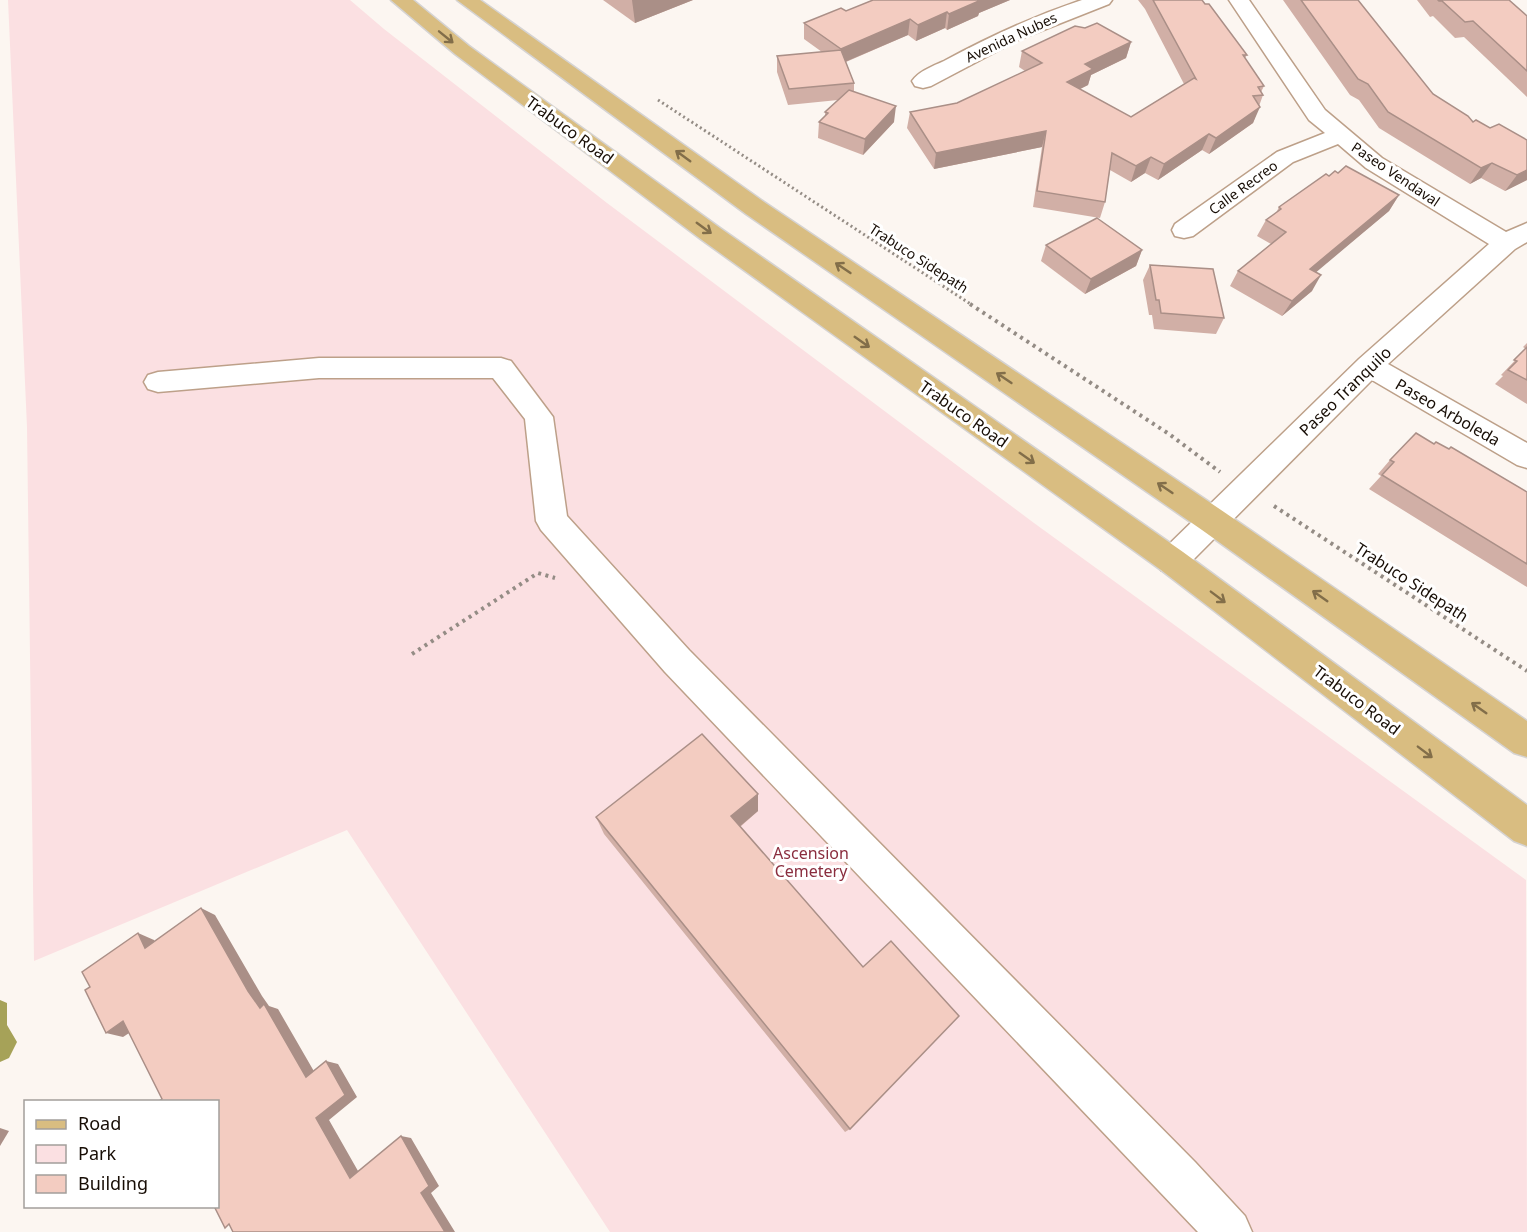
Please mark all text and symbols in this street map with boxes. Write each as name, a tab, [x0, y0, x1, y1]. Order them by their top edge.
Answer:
street label: Avenida Nubes	[962, 7, 1060, 66]
one-way arrow	[438, 30, 454, 43]
street label: Trabuco Road	[522, 91, 618, 169]
street label: Paseo Vendaval	[1348, 137, 1444, 211]
one-way arrow	[676, 150, 692, 163]
street label: Calle Recreo	[1205, 156, 1281, 218]
street label: Trabuco Sidepath	[866, 219, 972, 297]
one-way arrow	[695, 222, 711, 235]
one-way arrow	[835, 262, 852, 274]
one-way arrow	[854, 336, 870, 348]
street label: Paseo Tranquilo	[1294, 341, 1396, 441]
one-way arrow	[996, 372, 1013, 384]
street label: Paseo Arboleda	[1392, 373, 1504, 451]
street label: Trabuco Road	[915, 375, 1013, 453]
one-way arrow	[1018, 452, 1034, 464]
one-way arrow	[1157, 482, 1174, 494]
street label: Trabuco Sidepath	[1351, 537, 1473, 627]
one-way arrow	[1210, 590, 1226, 603]
one-way arrow	[1312, 590, 1328, 602]
street label: Trabuco Road	[1309, 660, 1405, 740]
one-way arrow	[1472, 702, 1488, 714]
one-way arrow	[1416, 745, 1432, 758]
park label: Ascension Cemetery	[773, 842, 849, 882]
legend	[24, 1100, 219, 1208]
text: Road	[78, 1111, 121, 1135]
text: Park	[78, 1141, 116, 1165]
text: Building	[78, 1171, 148, 1195]

